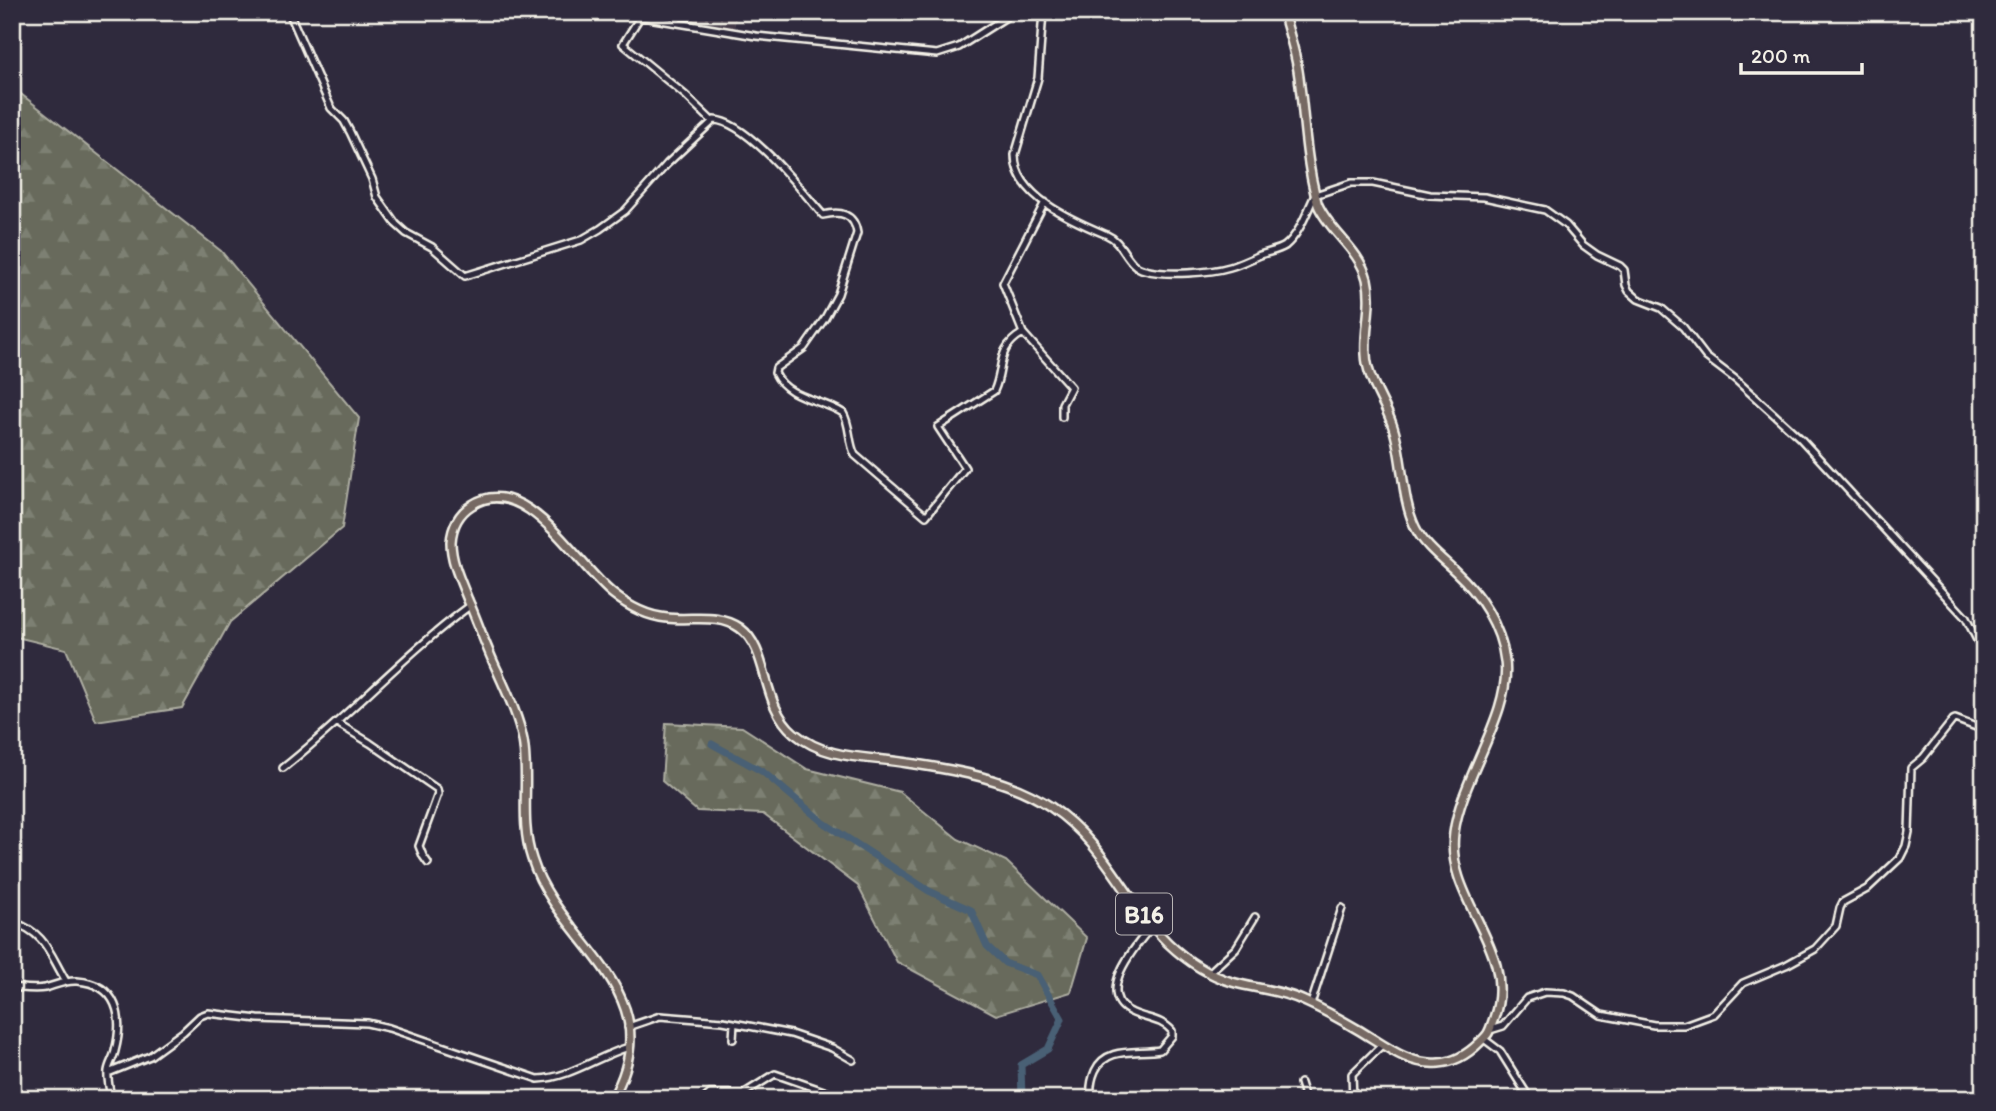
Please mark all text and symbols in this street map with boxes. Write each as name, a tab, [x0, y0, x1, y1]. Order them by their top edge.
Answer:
scale bar	[1741, 32, 1861, 76]
text: 200 m	[1751, 43, 1811, 68]
road number: B16	[1116, 894, 1172, 934]

